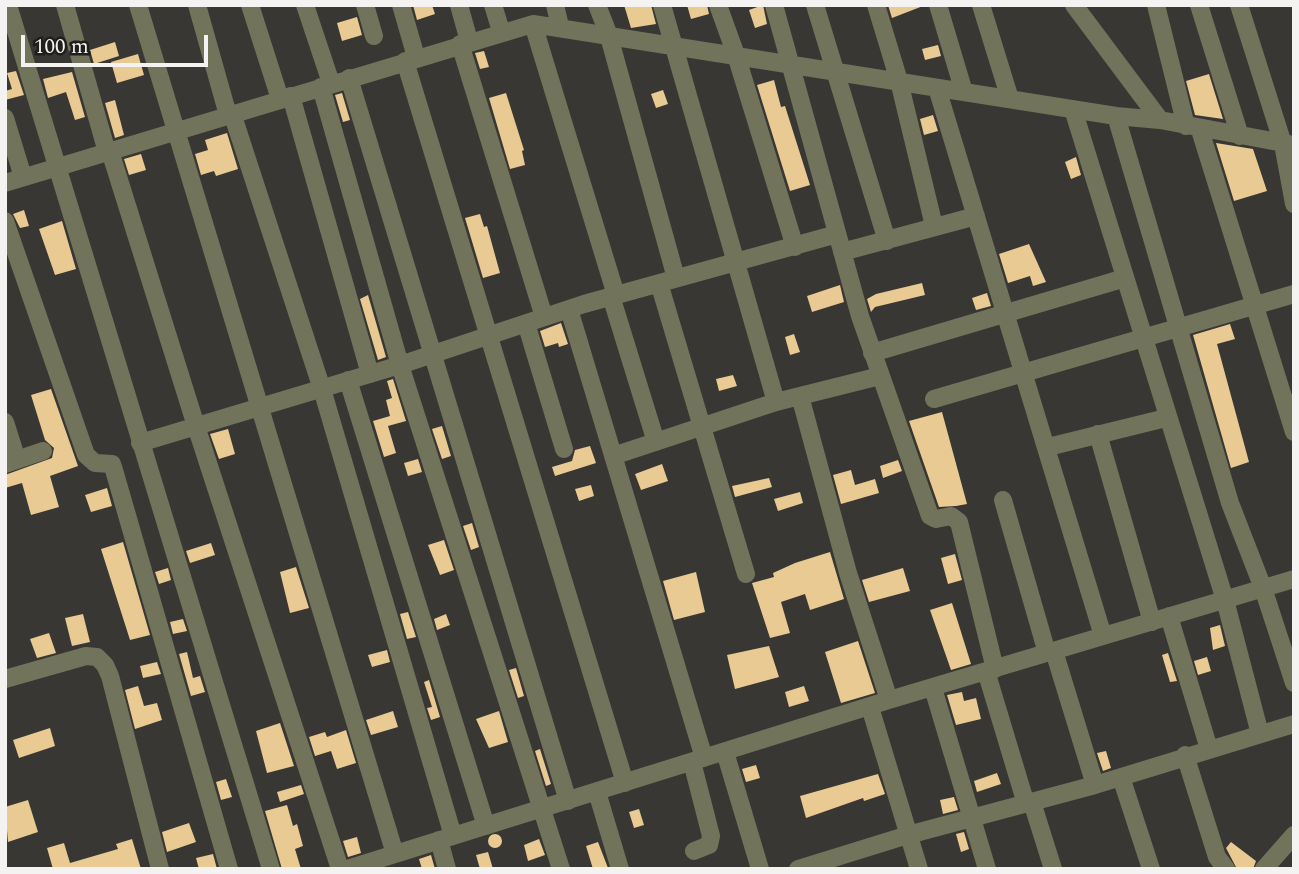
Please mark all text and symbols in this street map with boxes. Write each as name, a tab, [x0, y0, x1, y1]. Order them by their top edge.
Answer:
scale bar	[24, 21, 212, 65]
text: 100 m	[34, 31, 89, 63]

